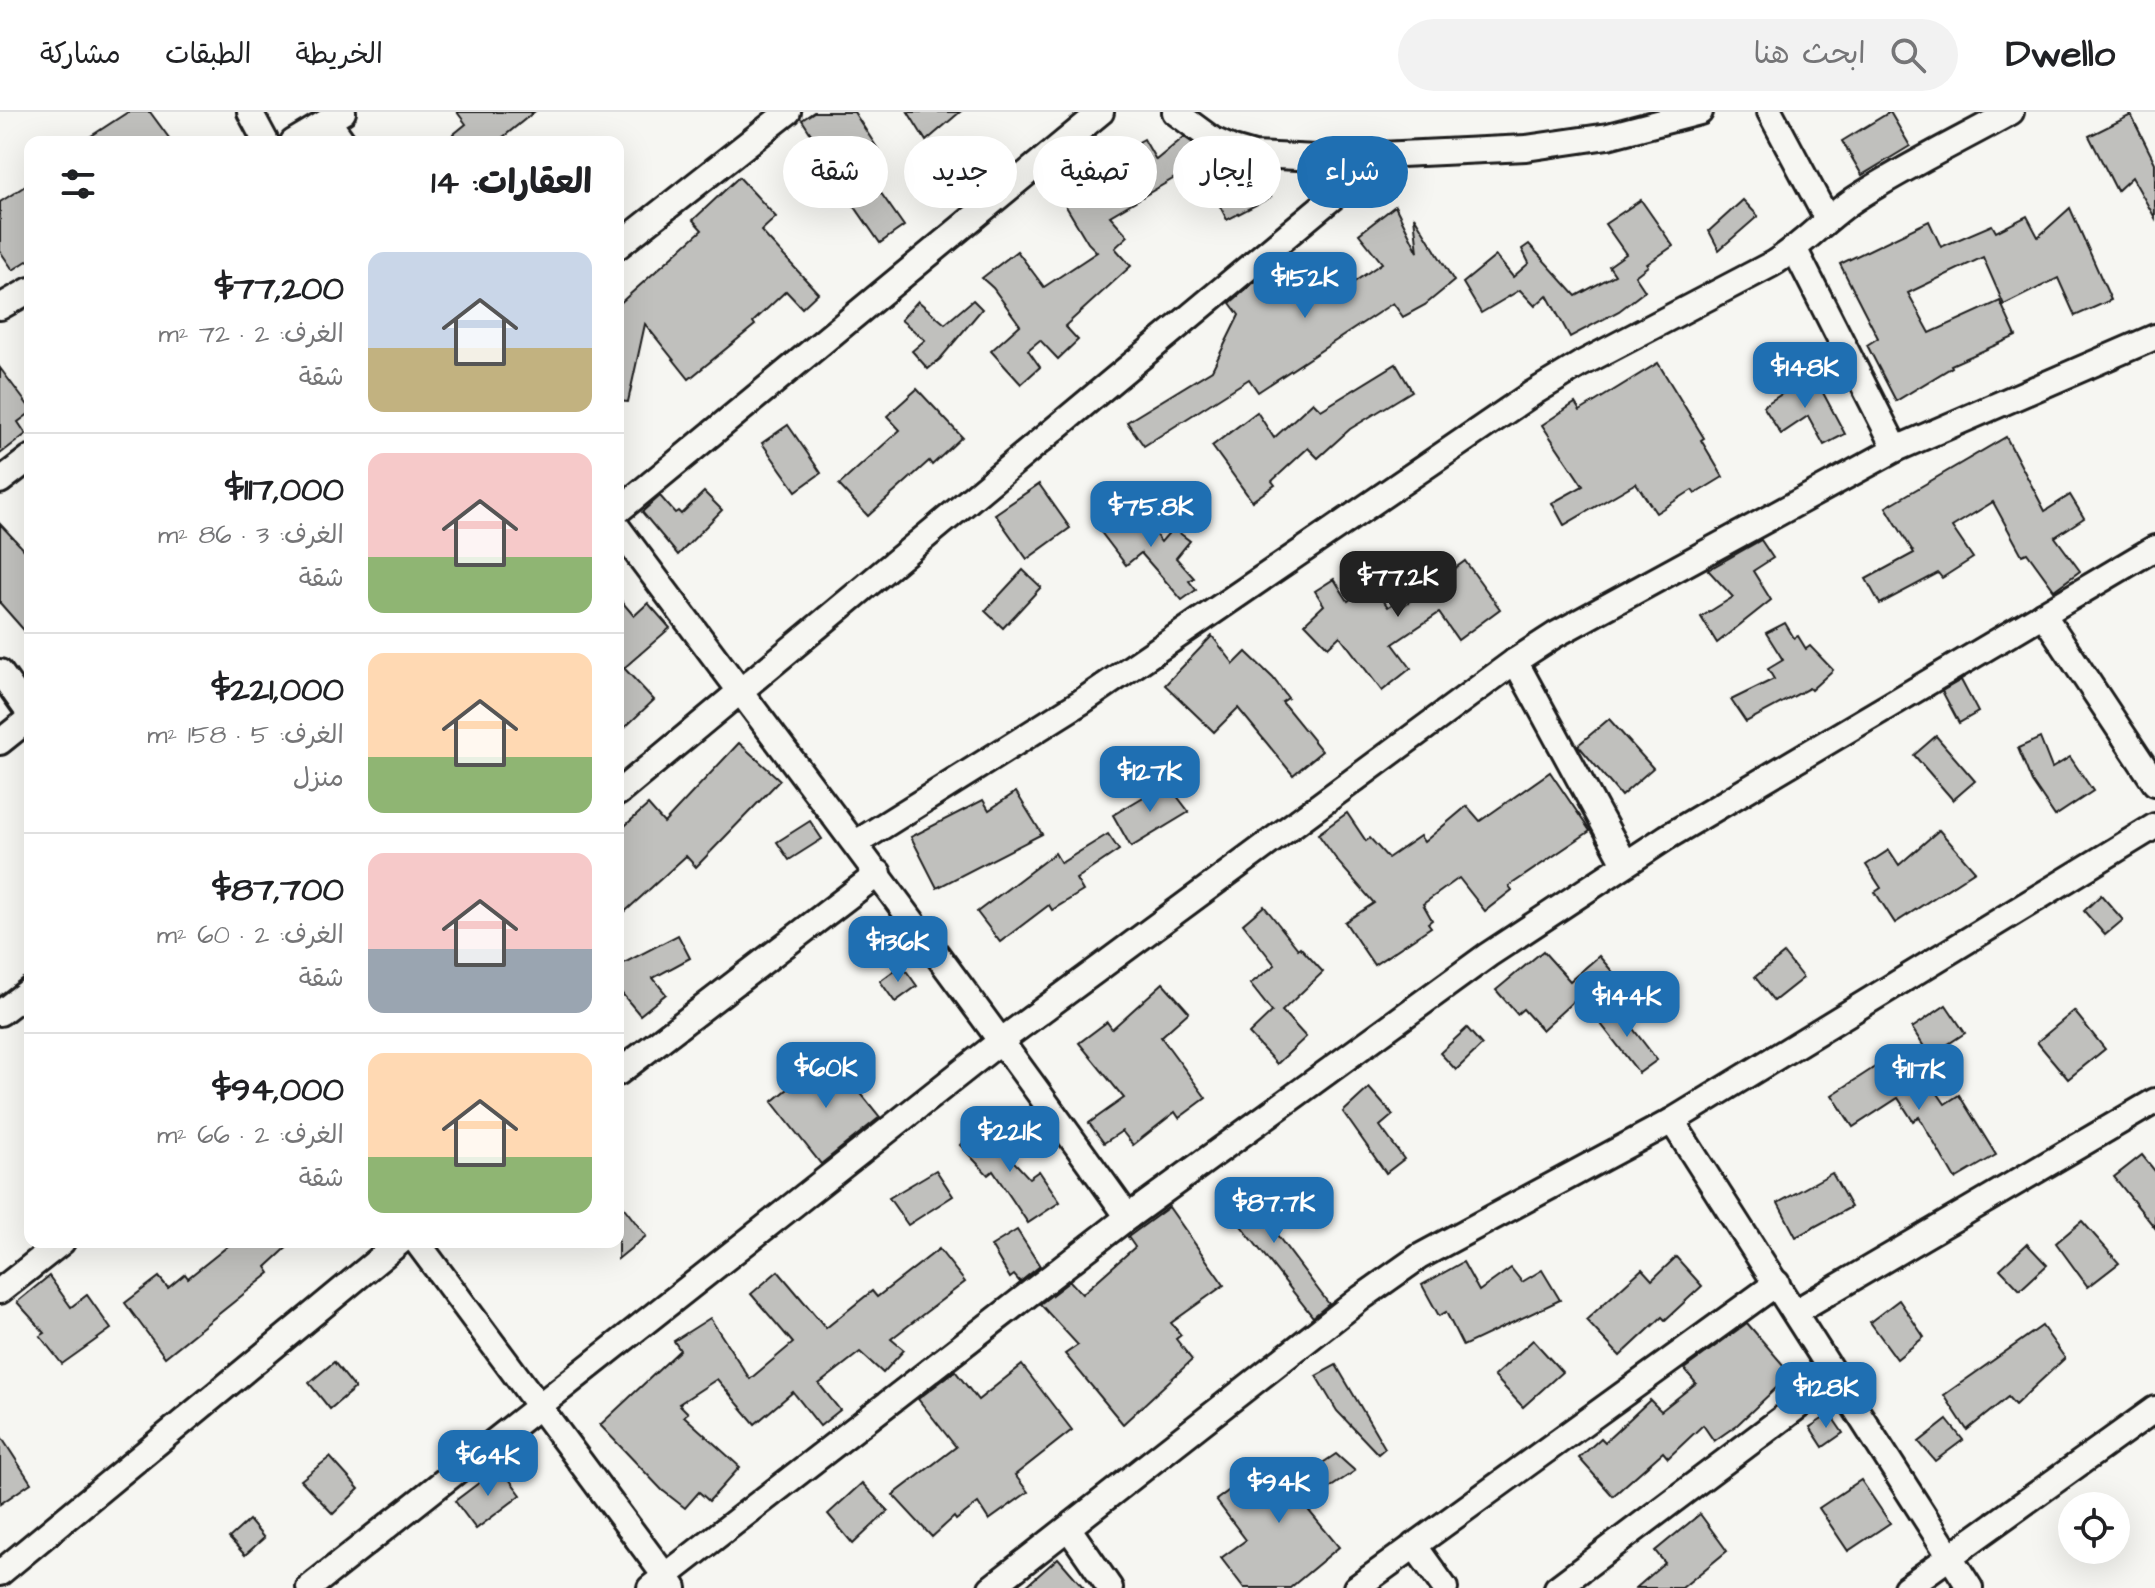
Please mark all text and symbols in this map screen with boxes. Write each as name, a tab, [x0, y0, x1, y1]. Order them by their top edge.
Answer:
search box	[1398, 19, 1958, 91]
text: Dwello	[2006, 29, 2115, 81]
text: ابحث هنا	[1753, 33, 1866, 75]
icon: search	[1886, 33, 1930, 77]
text: مشاركة	[40, 35, 121, 74]
text: الطبقات	[165, 35, 251, 74]
text: الخريطة	[295, 35, 383, 74]
chip: شقة	[783, 136, 888, 208]
chip: جديد	[904, 136, 1017, 208]
chip: تصفية	[1033, 136, 1157, 208]
chip: إيجار	[1173, 136, 1281, 208]
chip: شراء	[1297, 136, 1408, 208]
text: العقارات: 14	[431, 159, 592, 207]
icon: filters	[56, 162, 100, 206]
pin: $152K	[1249, 252, 1361, 320]
text: $152K	[1272, 260, 1338, 296]
text: $77,200	[215, 265, 344, 313]
icon: home	[432, 284, 528, 380]
text: الغرف: 2 · 72 m²	[159, 316, 344, 352]
pin: $148K	[1749, 342, 1861, 410]
text: $148K	[1771, 350, 1839, 386]
text: شقة	[299, 359, 344, 395]
text: $117,000	[225, 466, 344, 514]
pin: $75.8K	[1086, 481, 1216, 549]
icon: home	[432, 485, 528, 581]
text: $75.8K	[1108, 489, 1194, 525]
text: الغرف: 3 · 86 m²	[158, 517, 344, 553]
pin: $77.2K	[1333, 551, 1463, 619]
text: $77.2K	[1358, 559, 1438, 595]
text: شقة	[299, 560, 344, 596]
text: $221,000	[211, 666, 344, 714]
icon: home	[432, 685, 528, 781]
text: الغرف: 5 · 158 m²	[147, 717, 344, 753]
pin: $127K	[1094, 746, 1206, 814]
text: $127K	[1118, 754, 1182, 790]
text: منزل	[293, 760, 344, 796]
text: $87,700	[212, 866, 344, 914]
icon: home	[432, 885, 528, 981]
pin: $136K	[842, 916, 954, 984]
text: الغرف: 2 · 60 m²	[157, 917, 344, 953]
text: $136K	[866, 924, 930, 960]
text: شقة	[299, 960, 344, 996]
pin: $144K	[1571, 971, 1683, 1039]
text: $144K	[1593, 979, 1661, 1015]
pin: $60K	[779, 1042, 873, 1110]
pin: $117K	[1863, 1044, 1975, 1112]
text: $60K	[795, 1050, 857, 1086]
text: $117K	[1893, 1052, 1945, 1088]
text: $94,000	[212, 1066, 344, 1114]
icon: home	[432, 1085, 528, 1181]
pin: $221K	[954, 1106, 1066, 1174]
text: $221K	[978, 1114, 1042, 1150]
text: الغرف: 2 · 66 m²	[157, 1117, 344, 1153]
text: شقة	[299, 1160, 344, 1196]
pin: $87.7K	[1209, 1177, 1339, 1245]
text: $87.7K	[1233, 1185, 1315, 1221]
pin: $128K	[1770, 1362, 1882, 1430]
text: $128K	[1793, 1370, 1859, 1406]
pin: $64K	[441, 1430, 535, 1498]
text: $64K	[456, 1438, 520, 1474]
pin: $94K	[1232, 1457, 1326, 1525]
text: $94K	[1248, 1465, 1310, 1501]
map controls	[2058, 1492, 2130, 1564]
button: locate	[2058, 1492, 2130, 1564]

